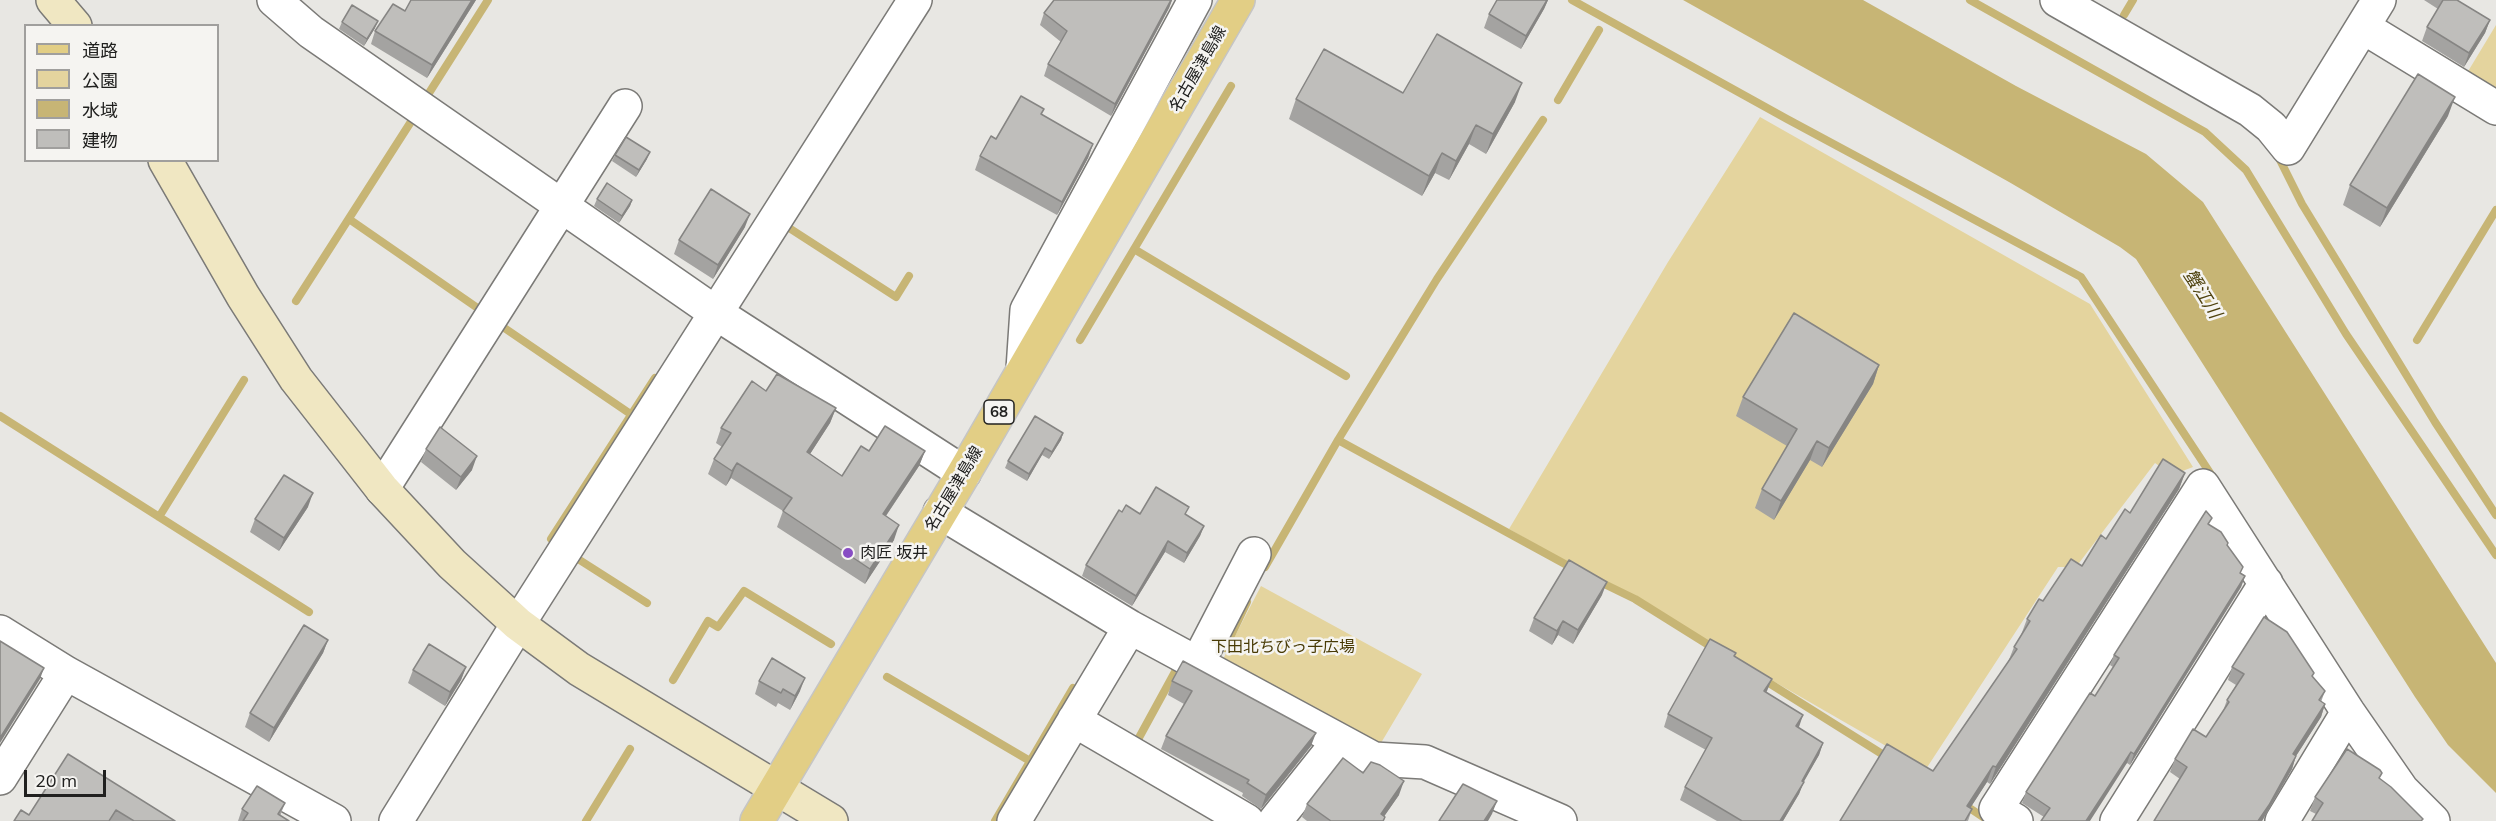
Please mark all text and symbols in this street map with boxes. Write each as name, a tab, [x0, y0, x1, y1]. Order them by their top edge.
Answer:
street label: 名古屋津島線	[1166, 23, 1230, 115]
legend	[24, 24, 219, 162]
text: 道路	[82, 39, 118, 62]
text: 公園	[82, 69, 118, 92]
text: 水域	[82, 99, 118, 122]
text: 建物	[82, 129, 118, 152]
water label: 蟹江川	[2179, 265, 2225, 323]
road number: 68	[984, 400, 1014, 424]
street label: 名古屋津島線	[921, 443, 987, 535]
place label: 肉匠 坂井	[860, 543, 928, 563]
marker: 肉匠 坂井	[841, 546, 855, 560]
park label: 下田北ちびっ子広場	[1211, 637, 1355, 657]
scale bar	[27, 758, 110, 796]
text: 20 m	[35, 769, 77, 792]

